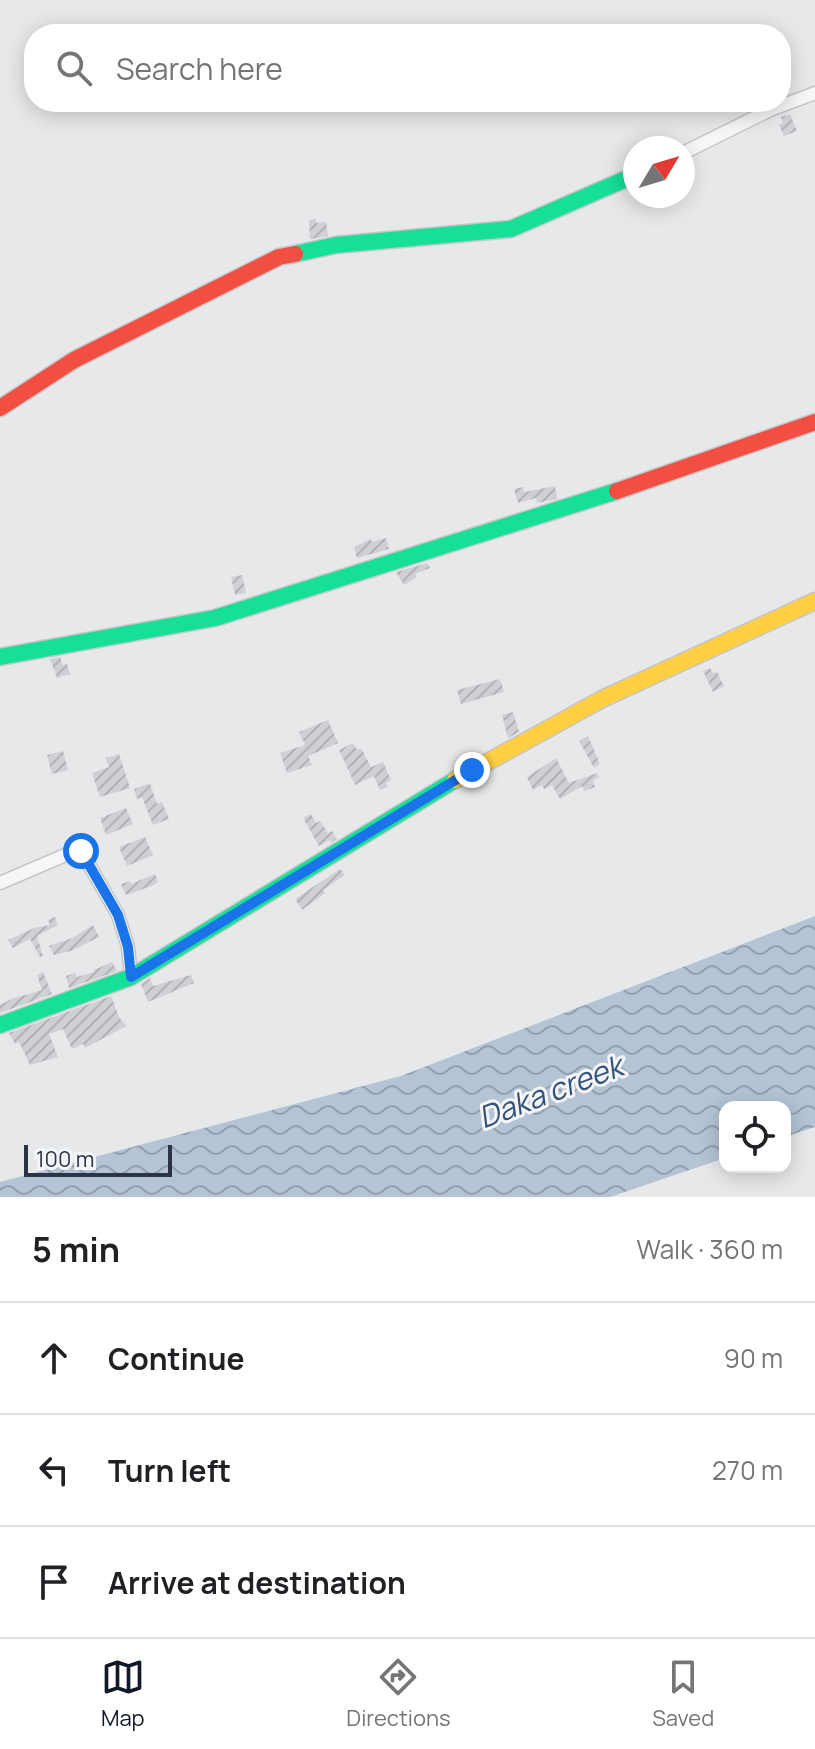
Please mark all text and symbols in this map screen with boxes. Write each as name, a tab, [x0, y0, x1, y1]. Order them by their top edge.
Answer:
search box	[24, 24, 791, 112]
icon: search	[52, 46, 96, 90]
text: Search here	[116, 48, 283, 89]
north arrow	[623, 136, 695, 208]
route end	[454, 752, 490, 788]
route start	[63, 833, 99, 869]
water label: Daka creek	[472, 1043, 632, 1137]
map controls	[719, 1101, 791, 1173]
button: locate	[719, 1101, 791, 1173]
scale bar	[24, 1141, 172, 1177]
text: 100 m	[36, 1144, 94, 1174]
text: 5 min	[32, 1226, 120, 1272]
text: Walk · 360 m	[637, 1231, 783, 1267]
icon: ahead	[32, 1336, 76, 1380]
text: Continue	[108, 1338, 244, 1379]
text: 90 m	[724, 1340, 783, 1376]
icon: left	[32, 1448, 76, 1492]
text: Turn left	[108, 1450, 231, 1491]
text: 270 m	[712, 1452, 783, 1488]
icon: arrive	[32, 1560, 76, 1604]
text: Arrive at destination	[108, 1562, 406, 1603]
tab: Map	[101, 1655, 145, 1733]
tab: Directions	[346, 1655, 451, 1733]
tab: Saved	[652, 1655, 714, 1733]

